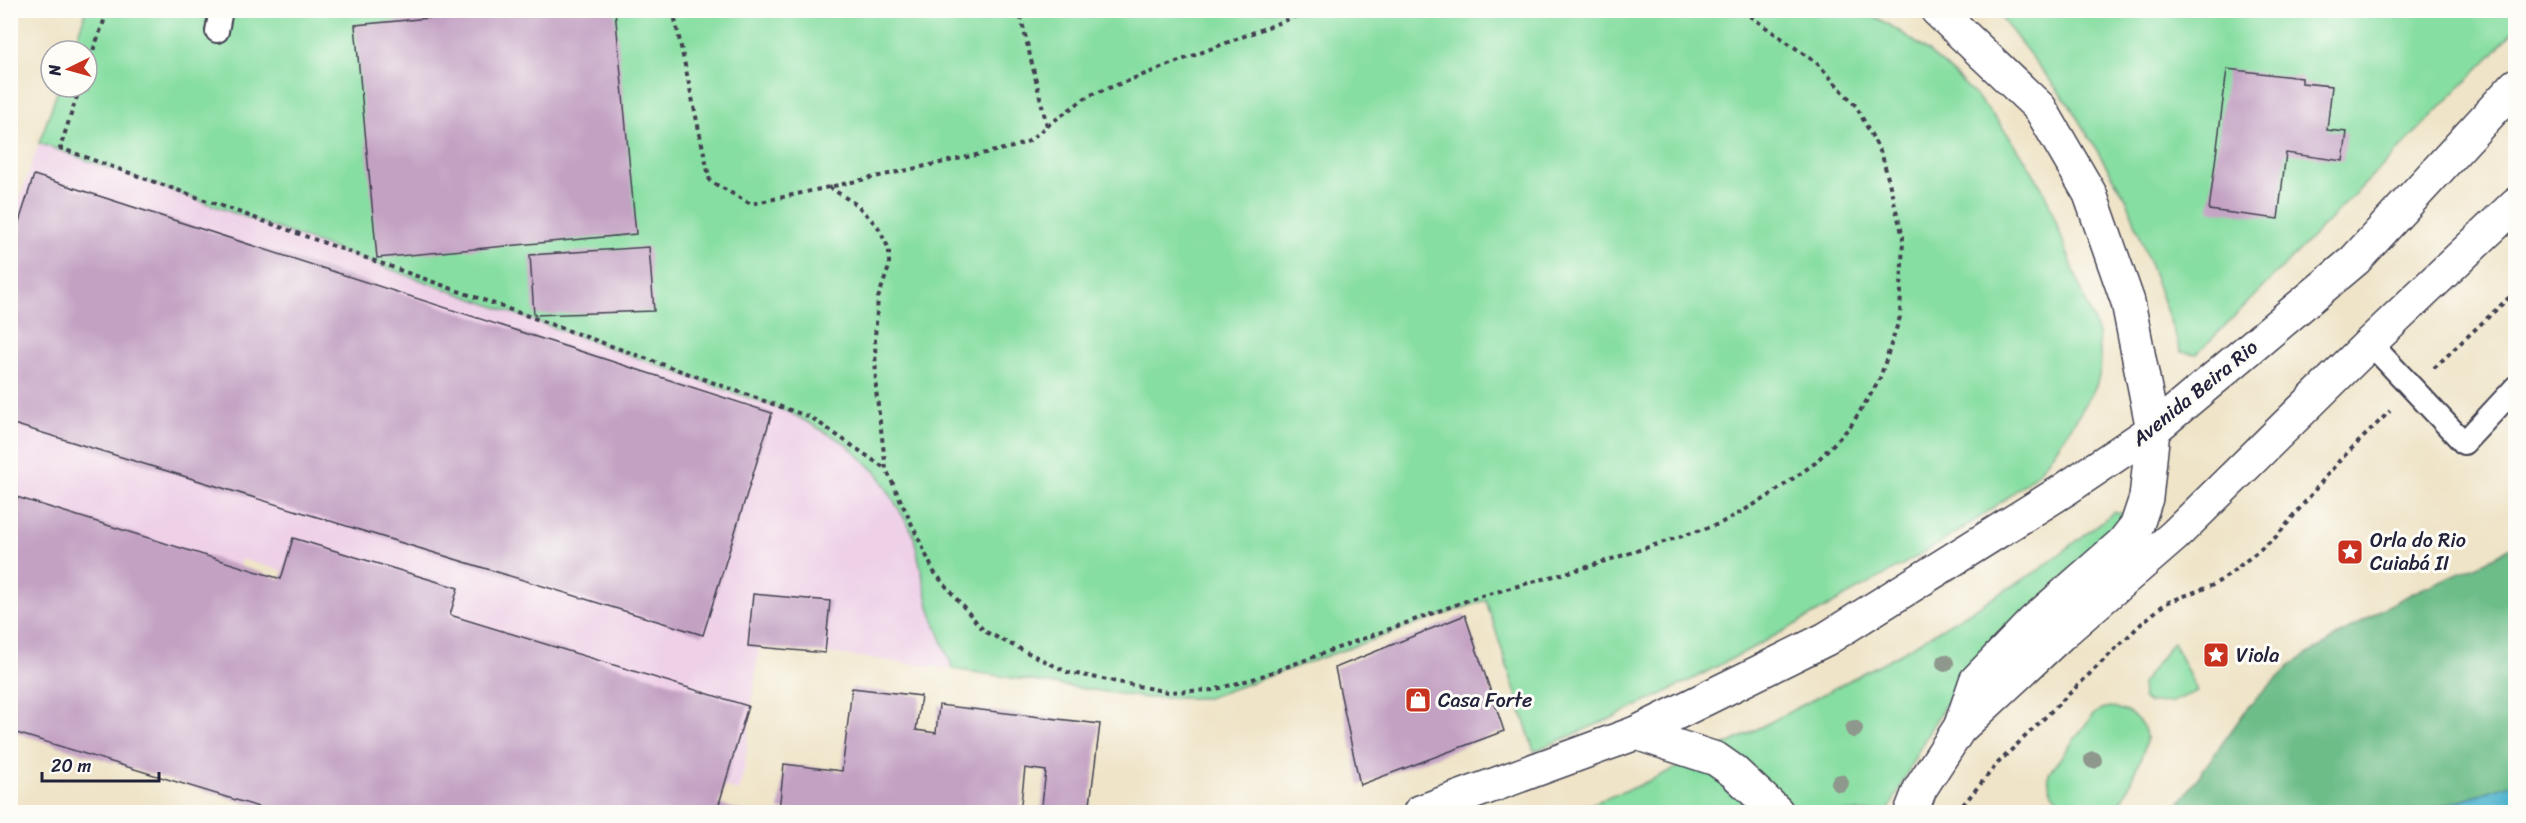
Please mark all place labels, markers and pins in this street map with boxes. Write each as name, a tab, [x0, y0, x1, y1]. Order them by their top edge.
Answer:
place label: Orla do Rio Cuiabá II	[2370, 523, 2466, 581]
place icon: Orla do Rio Cuiabá II	[2335, 537, 2365, 567]
place label: Viola	[2236, 638, 2279, 673]
place icon: Viola	[2201, 640, 2231, 670]
place label: Casa Forte	[1438, 683, 1532, 718]
shop icon: Casa Forte	[1403, 685, 1433, 715]

